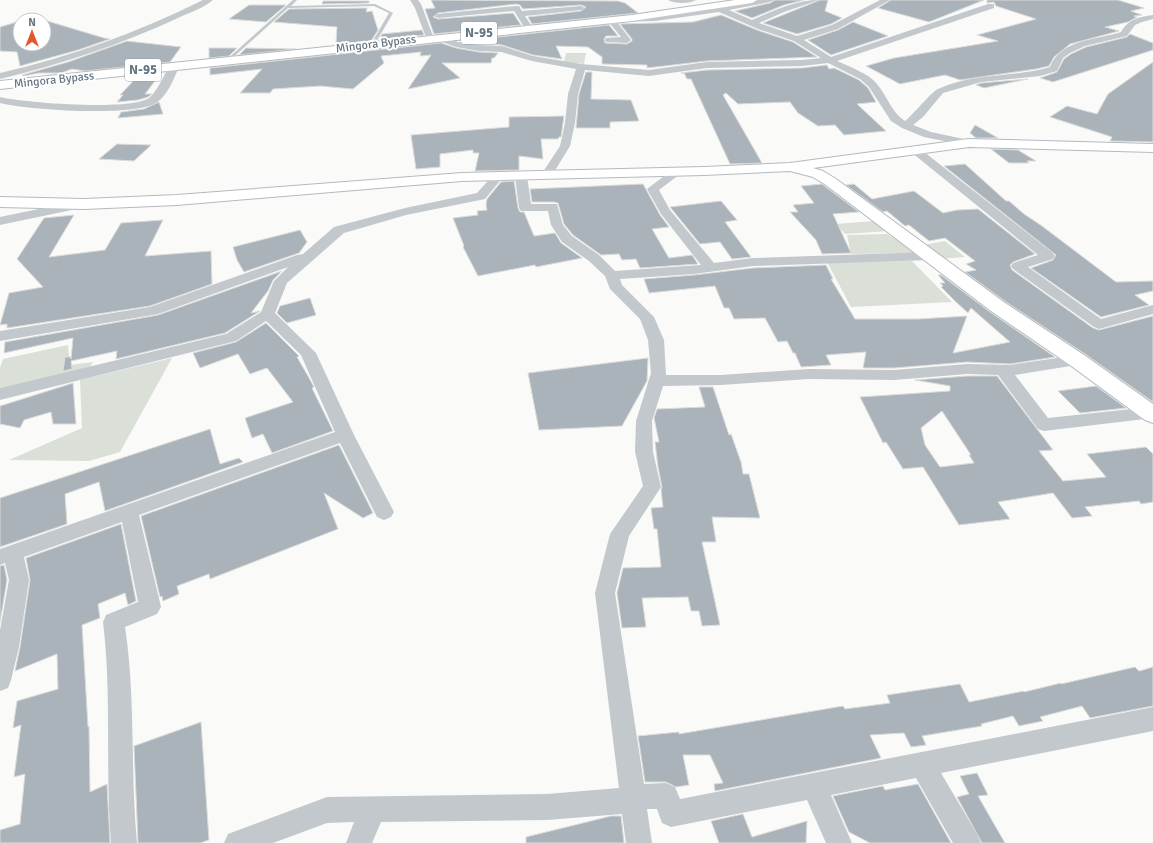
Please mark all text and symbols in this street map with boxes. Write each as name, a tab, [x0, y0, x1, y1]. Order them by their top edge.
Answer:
north arrow	[12, 12, 52, 52]
text: N	[28, 16, 36, 29]
road number: N-95	[461, 22, 497, 44]
street label: Mingora Bypass	[335, 32, 417, 56]
road number: N-95	[125, 59, 161, 81]
street label: Mingora Bypass	[13, 68, 95, 92]

